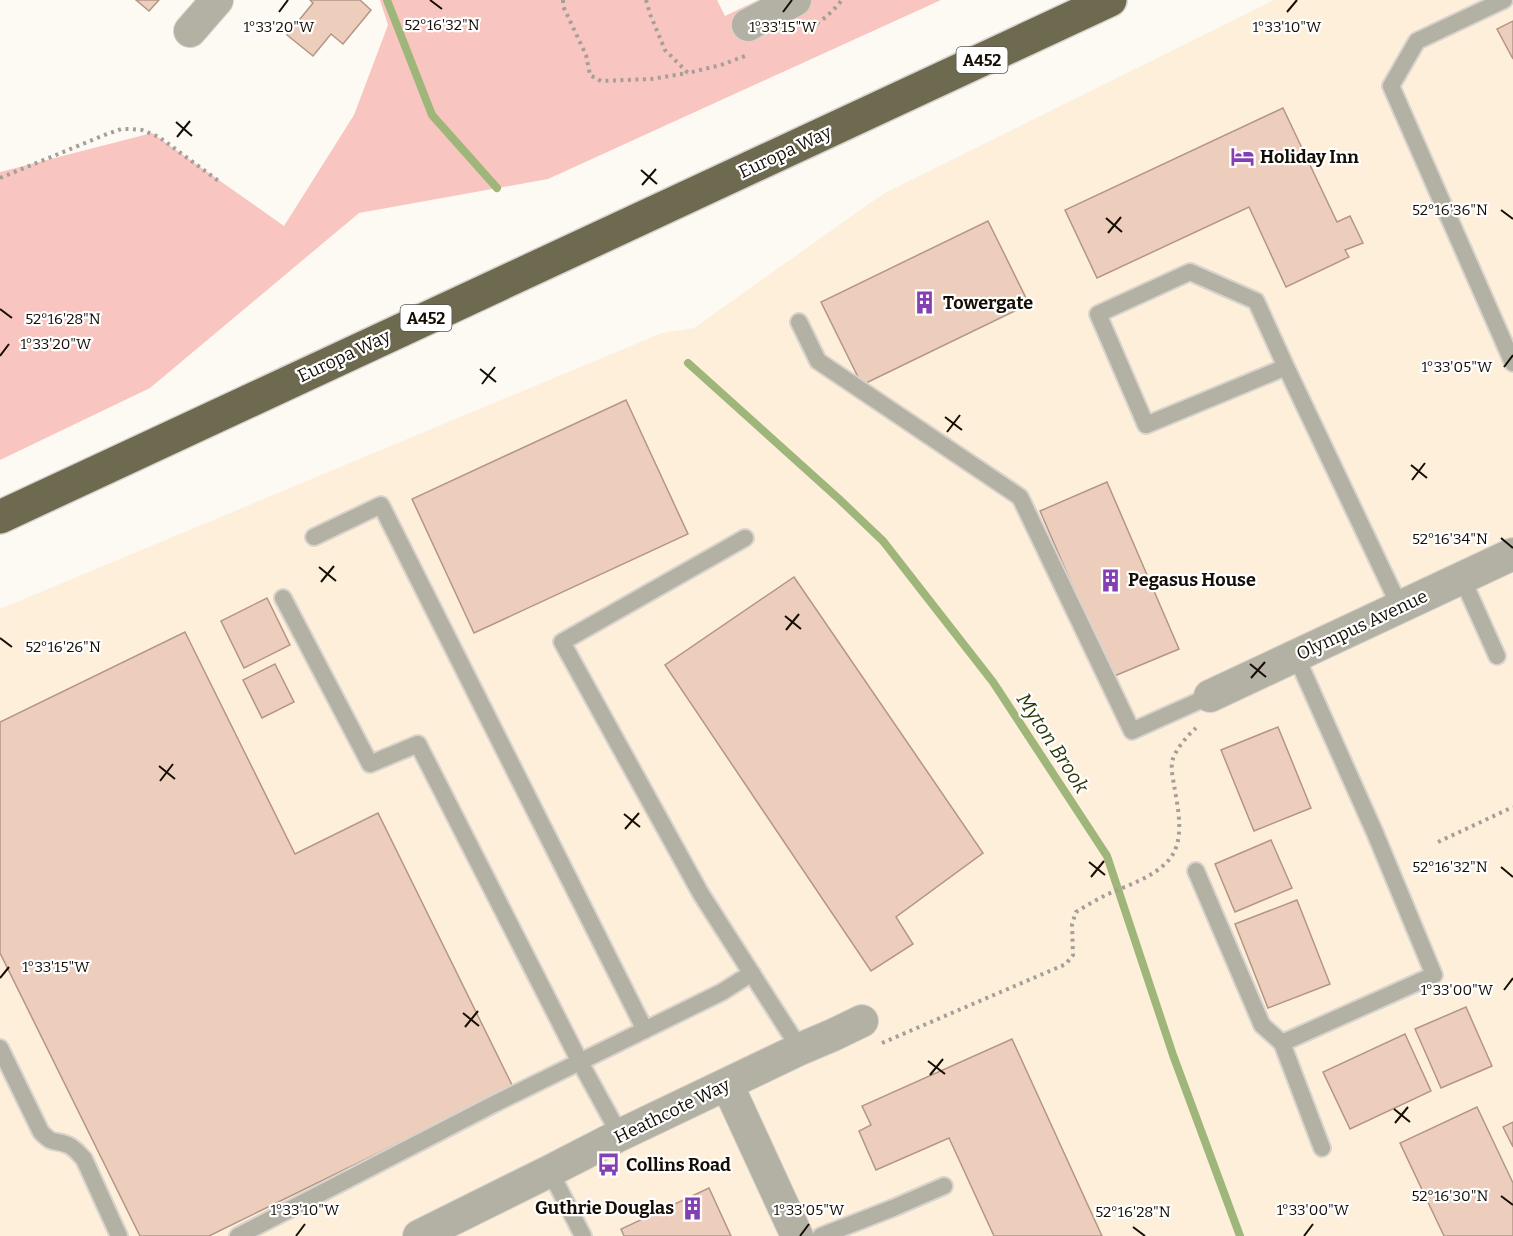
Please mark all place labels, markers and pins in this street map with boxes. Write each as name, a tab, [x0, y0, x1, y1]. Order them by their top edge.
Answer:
hotel icon: Holiday Inn	[1229, 144, 1255, 170]
place label: Holiday Inn	[1260, 146, 1359, 168]
building icon: Towergate	[912, 290, 938, 316]
place label: Towergate	[943, 292, 1033, 314]
building icon: Pegasus House	[1097, 567, 1123, 593]
place label: Pegasus House	[1128, 569, 1256, 591]
bus stop icon: Collins Road	[595, 1152, 621, 1178]
place label: Collins Road	[626, 1154, 731, 1176]
building icon: Guthrie Douglas	[679, 1195, 705, 1221]
place label: Guthrie Douglas	[535, 1197, 674, 1219]

